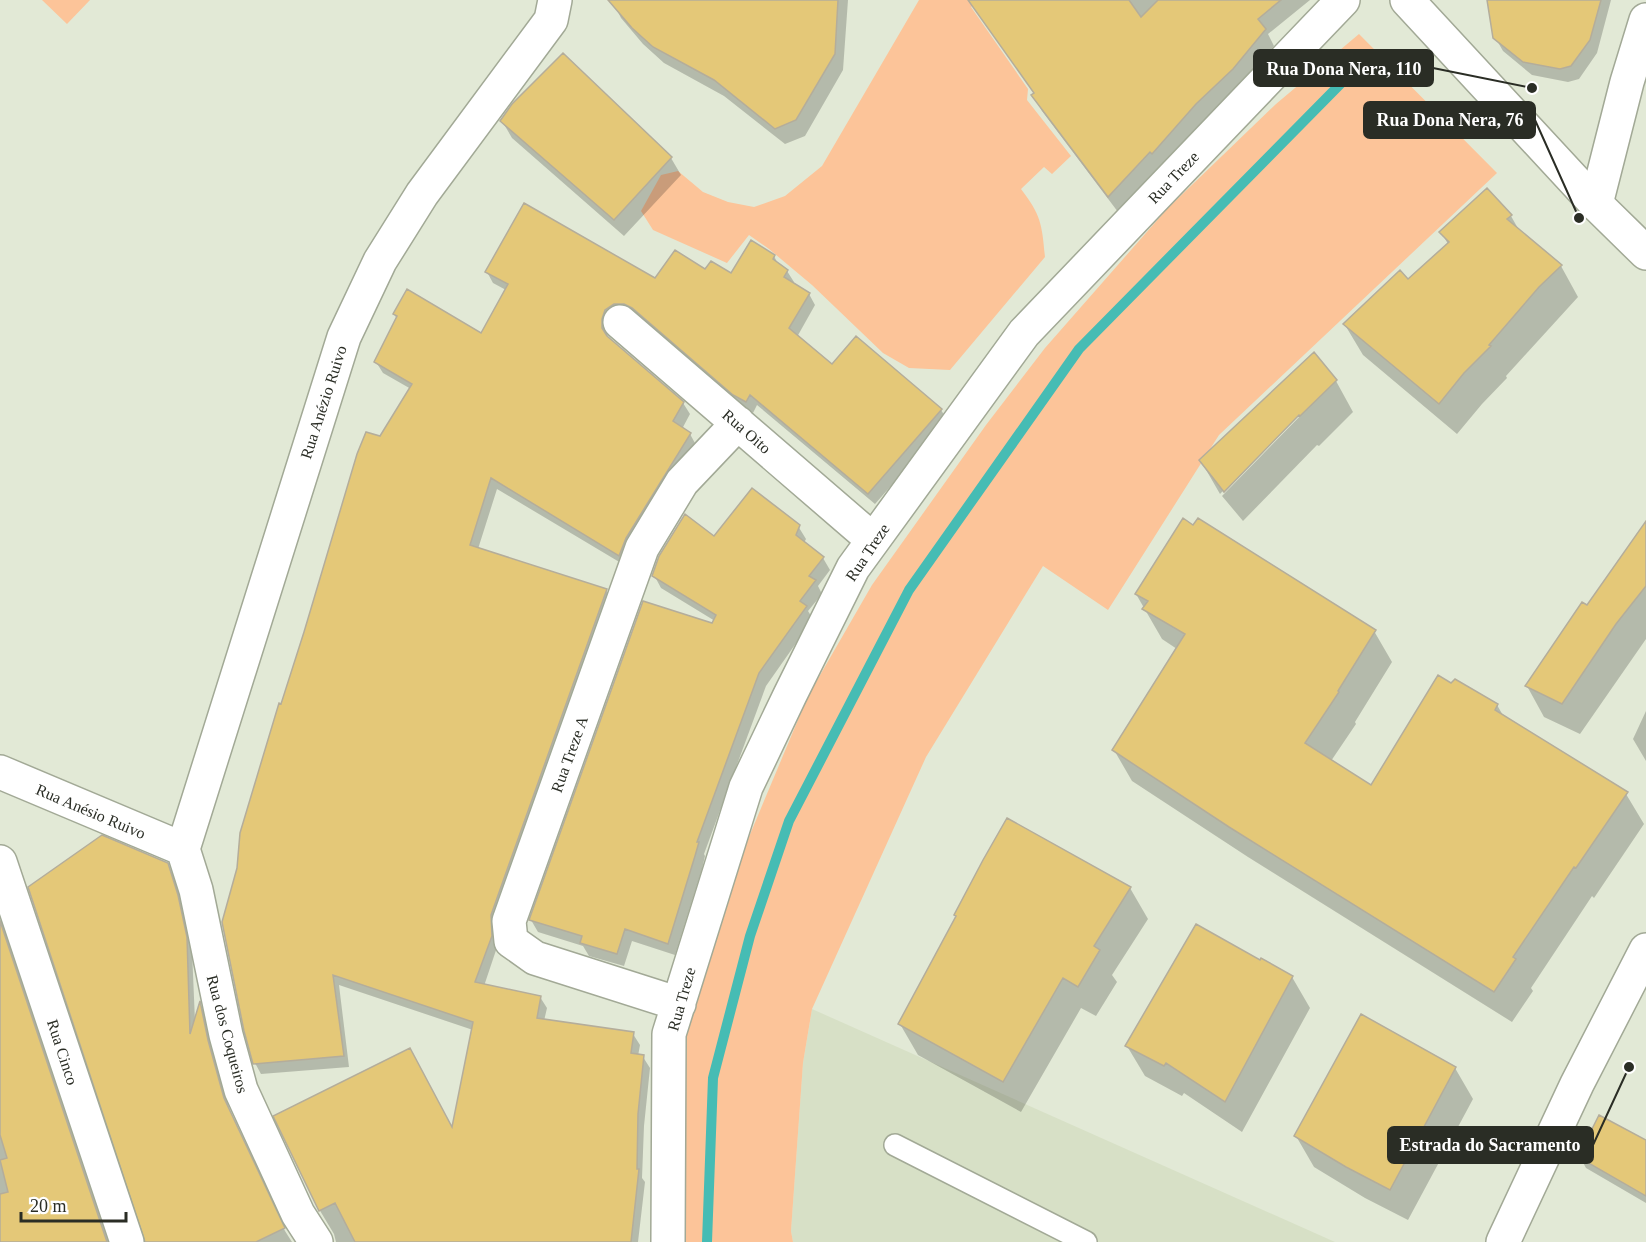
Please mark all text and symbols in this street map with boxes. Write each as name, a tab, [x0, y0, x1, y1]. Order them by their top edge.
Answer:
callout: Rua Dona Nera, 110	[1254, 50, 1433, 86]
text: Rua Dona Nera, 110	[1266, 59, 1422, 79]
callout: Rua Dona Nera, 76	[1364, 102, 1535, 138]
text: Rua Dona Nera, 76	[1377, 110, 1524, 130]
street label: Rua Treze	[1145, 148, 1202, 207]
street label: Rua Anézio Ruivo	[297, 343, 350, 461]
street label: Rua Oito	[719, 406, 774, 457]
street label: Rua Treze	[842, 520, 893, 584]
street label: Rua Treze A	[548, 713, 591, 795]
street label: Rua Anésio Ruivo	[33, 781, 148, 842]
street label: Rua Treze	[664, 965, 699, 1033]
street label: Rua dos Coqueiros	[203, 973, 251, 1095]
street label: Rua Cinco	[44, 1017, 81, 1087]
callout: Estrada do Sacramento	[1388, 1127, 1593, 1163]
text: Estrada do Sacramento	[1400, 1135, 1581, 1155]
scale bar	[21, 1185, 126, 1223]
text: 20 m	[30, 1196, 67, 1216]

